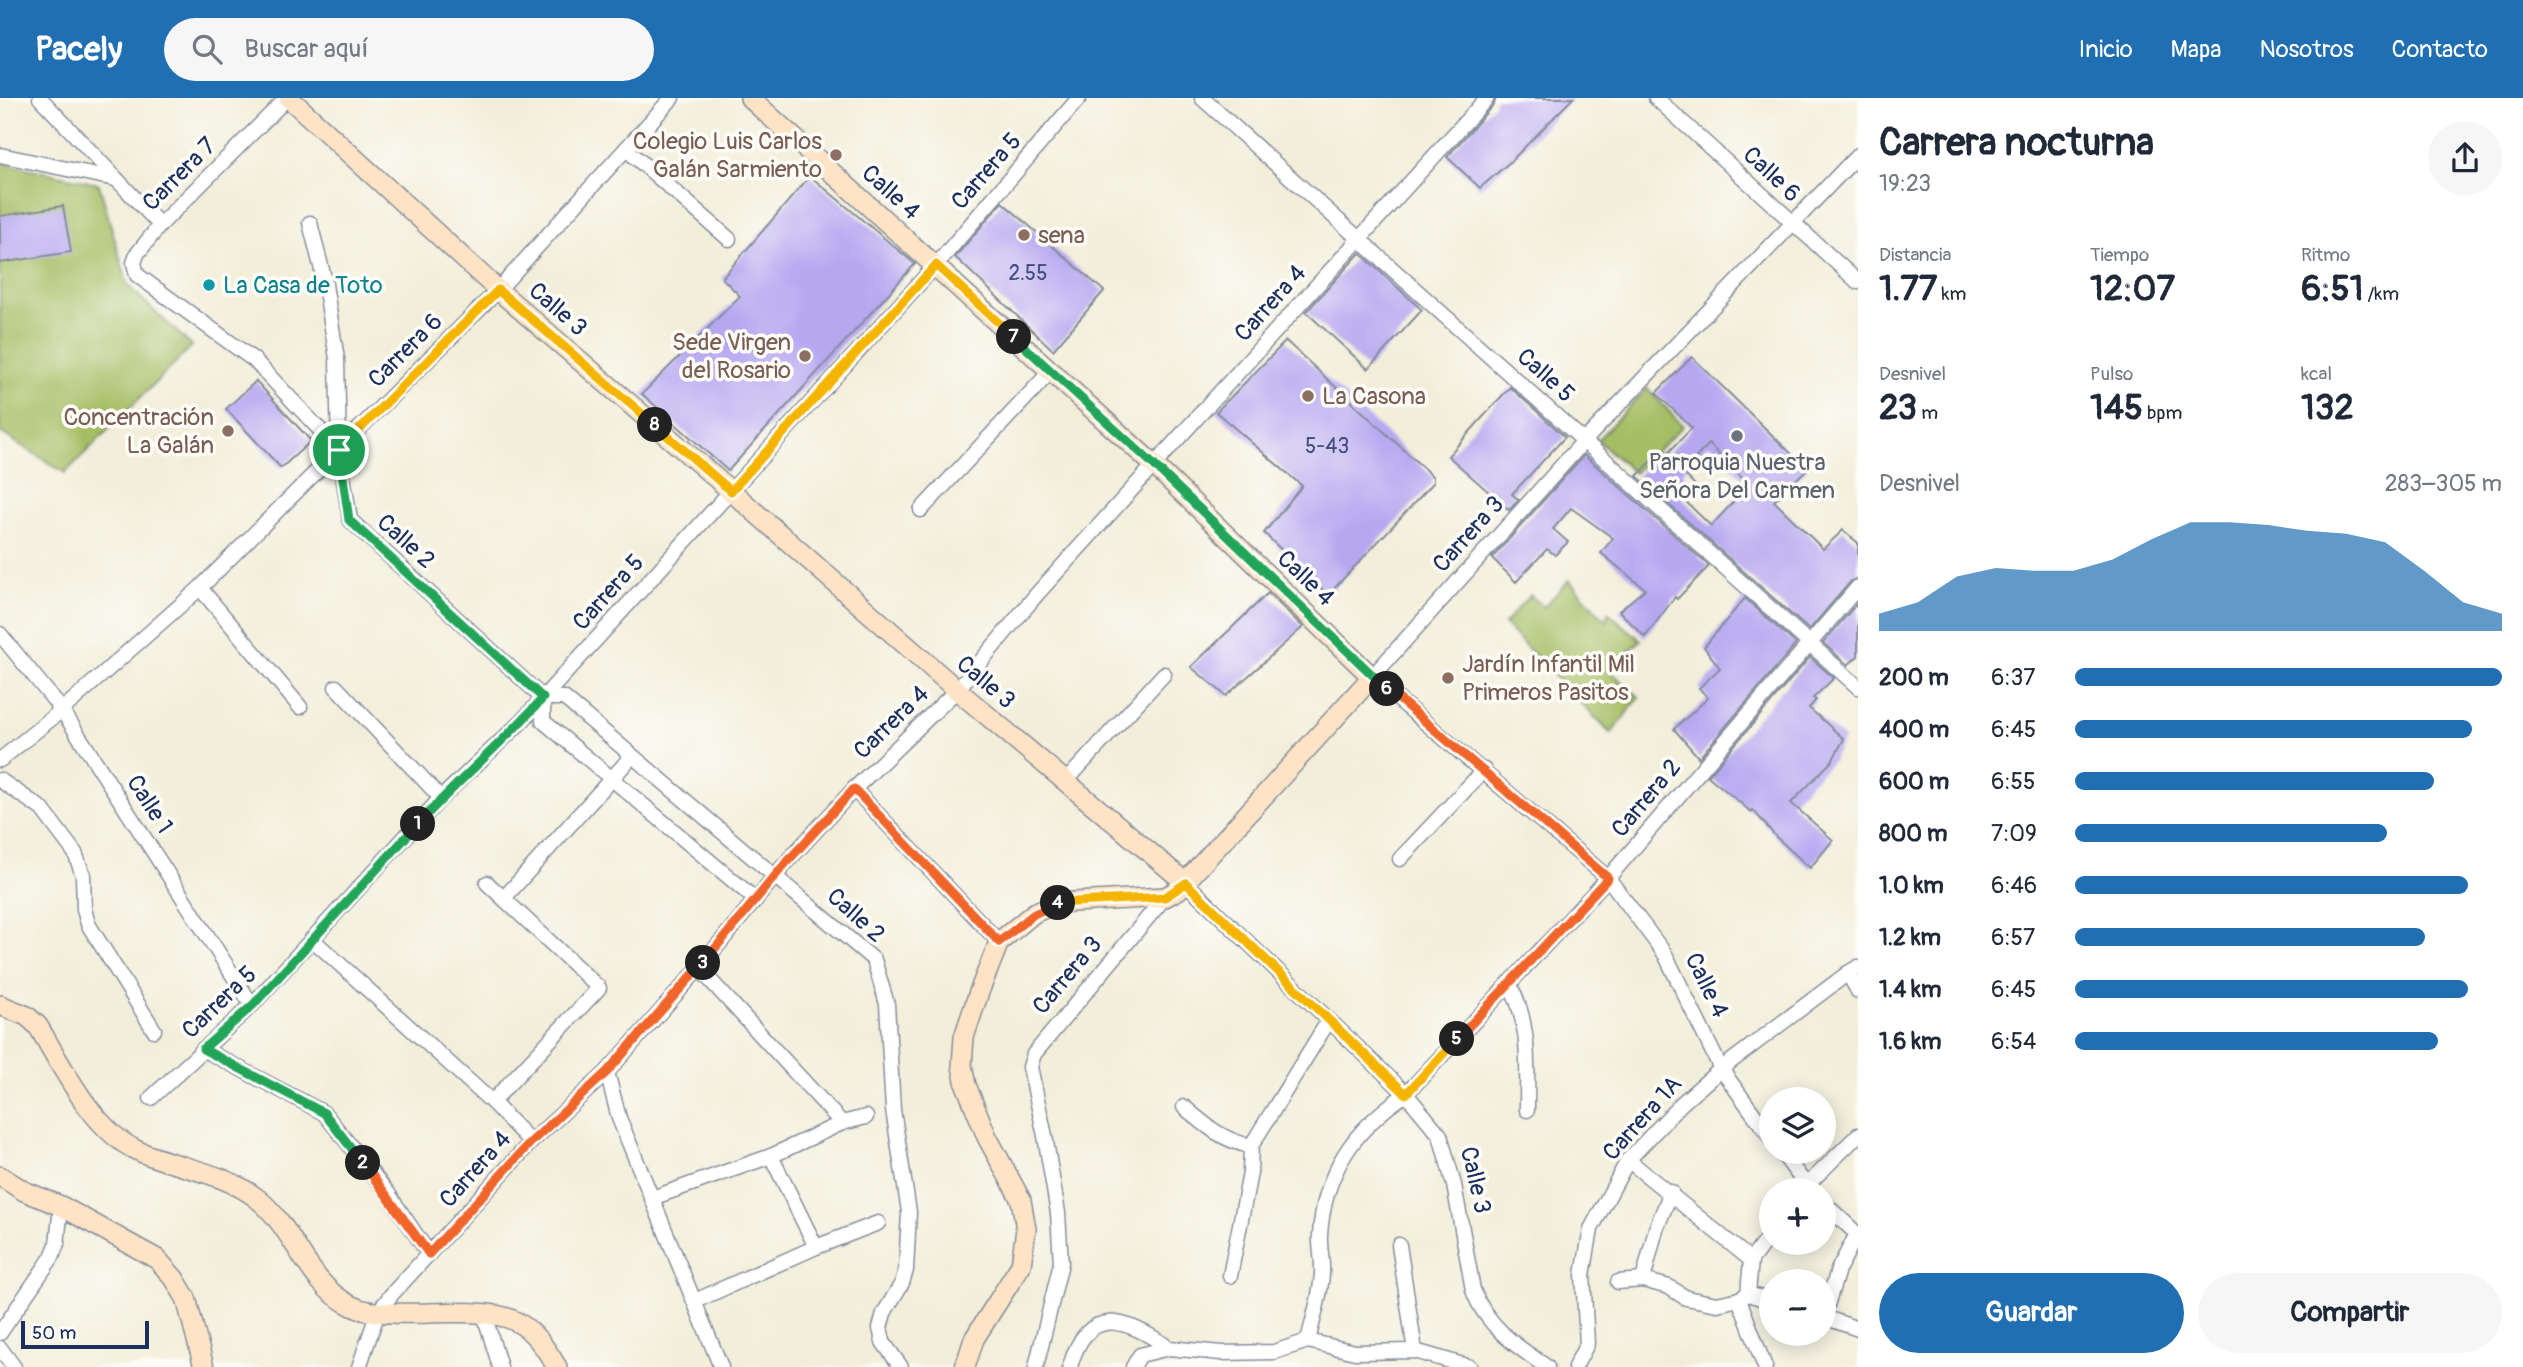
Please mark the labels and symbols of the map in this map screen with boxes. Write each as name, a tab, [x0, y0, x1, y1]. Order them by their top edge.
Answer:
place label: Colegio Luis Carlos Galán Sarmiento	[633, 127, 822, 184]
street label: Carrera 5	[945, 127, 1028, 216]
street label: Carrera 7	[137, 131, 222, 217]
street label: Calle 6	[1737, 140, 1807, 208]
marker: Colegio Luis Carlos Galán Sarmiento	[828, 147, 844, 163]
street label: Calle 4	[856, 159, 926, 226]
place label: sena	[1038, 221, 1085, 250]
marker: sena	[1016, 227, 1032, 243]
street label: Carrera 4	[1228, 259, 1312, 348]
house number: 2.55	[1008, 260, 1048, 287]
place label: La Casa de Toto	[223, 271, 383, 300]
street label: Calle 3	[523, 276, 593, 343]
marker: La Casa de Toto	[201, 277, 217, 293]
street label: Carrera 6	[362, 307, 449, 394]
pin: 7	[996, 320, 1032, 354]
place label: Sede Virgen del Rosario	[672, 328, 791, 385]
street label: Calle 5	[1511, 342, 1580, 409]
marker: Sede Virgen del Rosario	[797, 348, 813, 364]
place label: La Casona	[1322, 382, 1426, 411]
marker: La Casona	[1300, 388, 1316, 404]
place label: Concentración La Galán	[63, 403, 214, 460]
pin: 8	[638, 408, 672, 442]
pin	[309, 420, 369, 480]
marker: Concentración La Galán	[220, 423, 236, 439]
marker: Parroquia Nuestra Señora Del Carmen	[1729, 428, 1745, 444]
house number: 5-43	[1305, 433, 1349, 460]
place label: Parroquia Nuestra Señora Del Carmen	[1639, 448, 1835, 505]
street label: Carrera 3	[1427, 490, 1510, 579]
street label: Calle 2	[371, 508, 441, 575]
street label: Calle 4	[1271, 544, 1340, 613]
street label: Carrera 5	[567, 548, 650, 636]
street label: Calle 3	[950, 649, 1021, 715]
place label: Jardín Infantil Mil Primeros Pasitos	[1462, 650, 1635, 707]
marker: Jardín Infantil Mil Primeros Pasitos	[1440, 670, 1456, 686]
pin: 6	[1370, 672, 1404, 706]
street label: Carrera 4	[848, 679, 935, 765]
street label: Carrera 2	[1605, 753, 1687, 843]
street label: Calle 1	[120, 770, 179, 839]
pin: 1	[400, 806, 436, 842]
street label: Calle 2	[821, 882, 891, 949]
pin: 4	[1040, 886, 1076, 920]
street label: Carrera 3	[1026, 930, 1108, 1020]
pin: 3	[686, 946, 720, 980]
street label: Calle 4	[1679, 948, 1735, 1022]
street label: Carrera 5	[176, 960, 263, 1045]
pin: 5	[1440, 1021, 1474, 1056]
street label: Carrera 1A	[1597, 1070, 1688, 1167]
street label: Carrera 4	[433, 1125, 517, 1214]
street label: Calle 3	[1454, 1144, 1497, 1216]
pin: 2	[346, 1146, 380, 1180]
scale bar	[21, 1318, 149, 1350]

